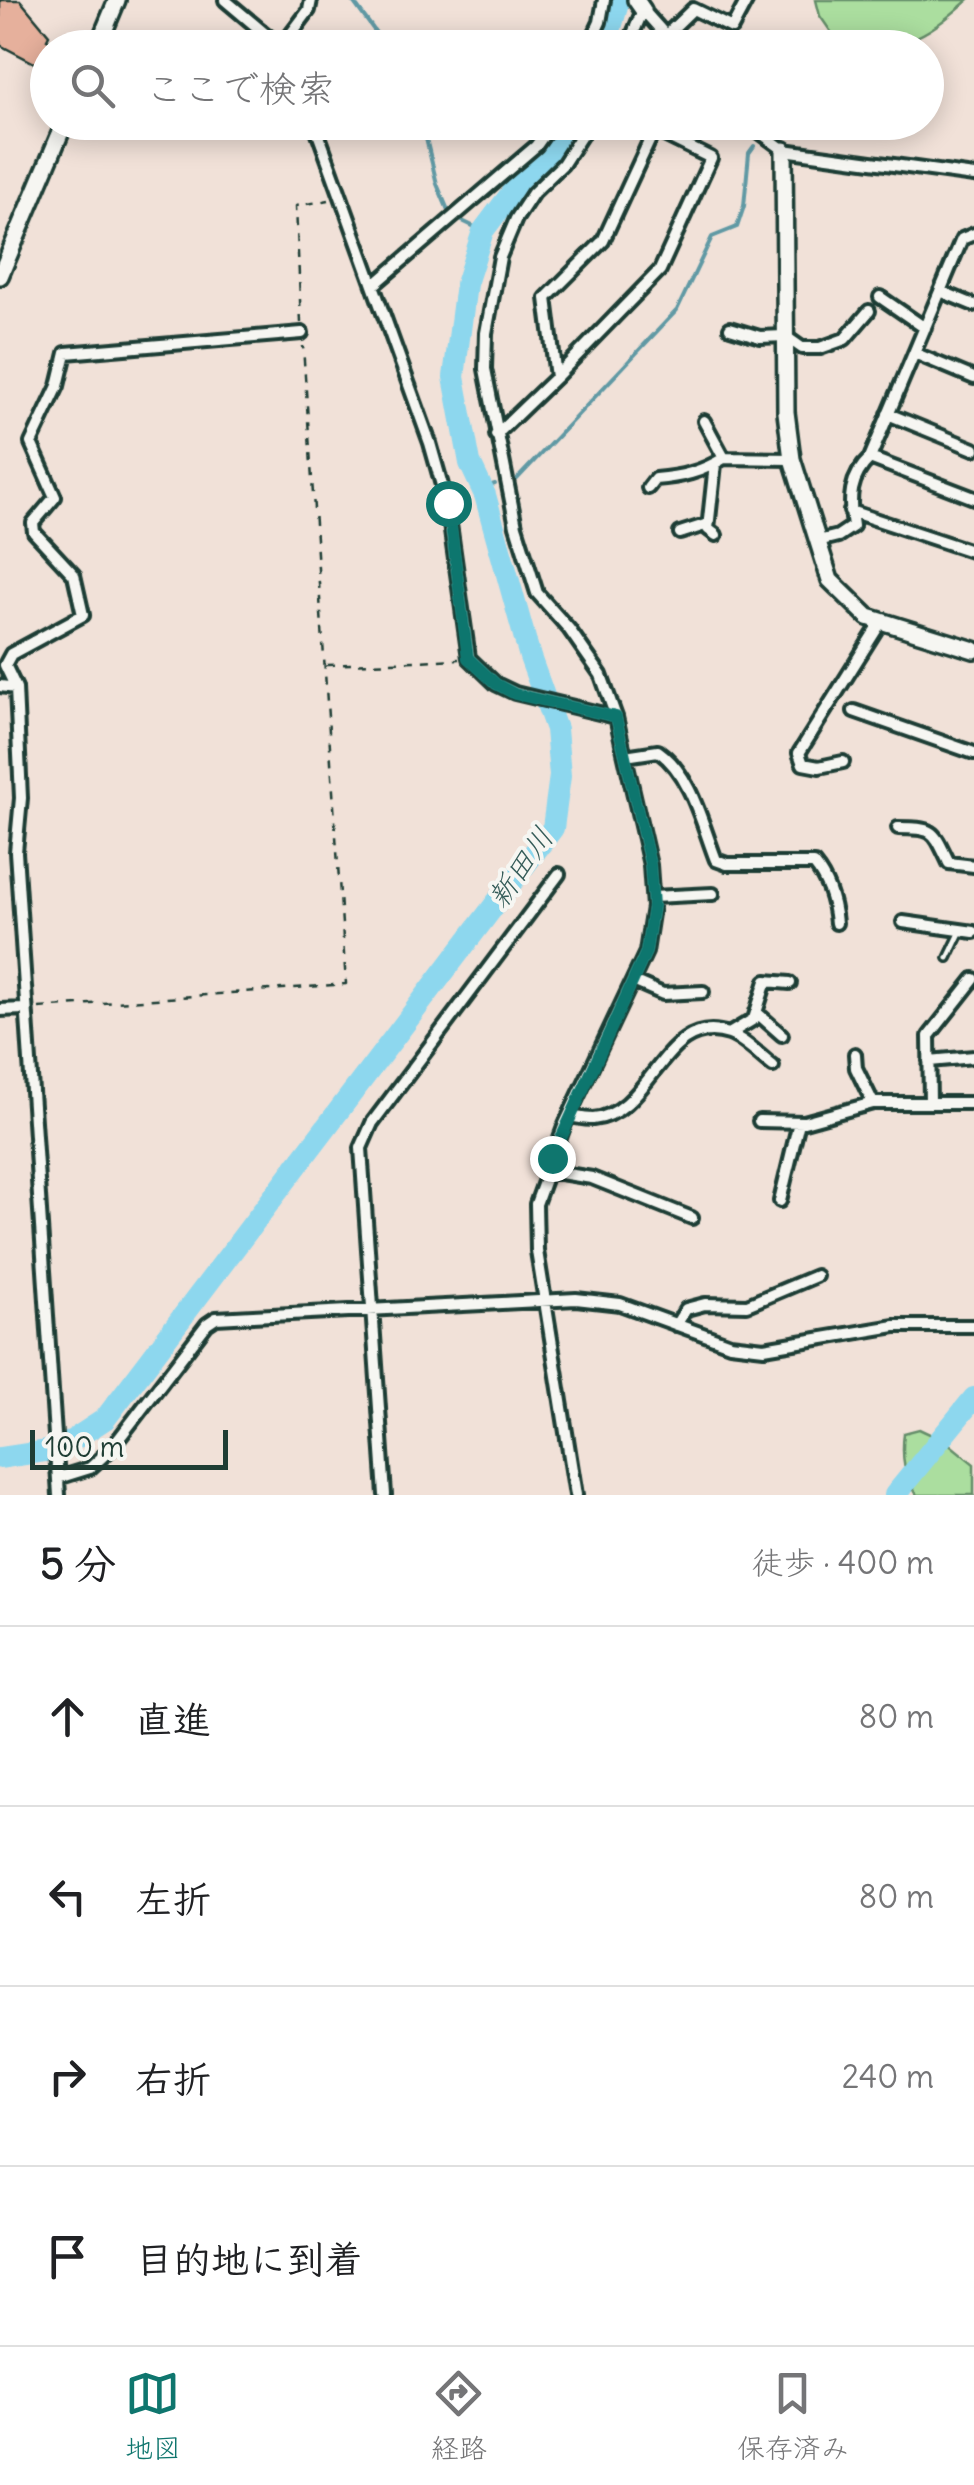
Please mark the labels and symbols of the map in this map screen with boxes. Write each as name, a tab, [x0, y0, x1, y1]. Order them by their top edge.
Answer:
route start	[426, 481, 472, 527]
water label: 新田川	[479, 819, 561, 915]
route end	[530, 1136, 576, 1182]
scale bar	[30, 1425, 228, 1470]

